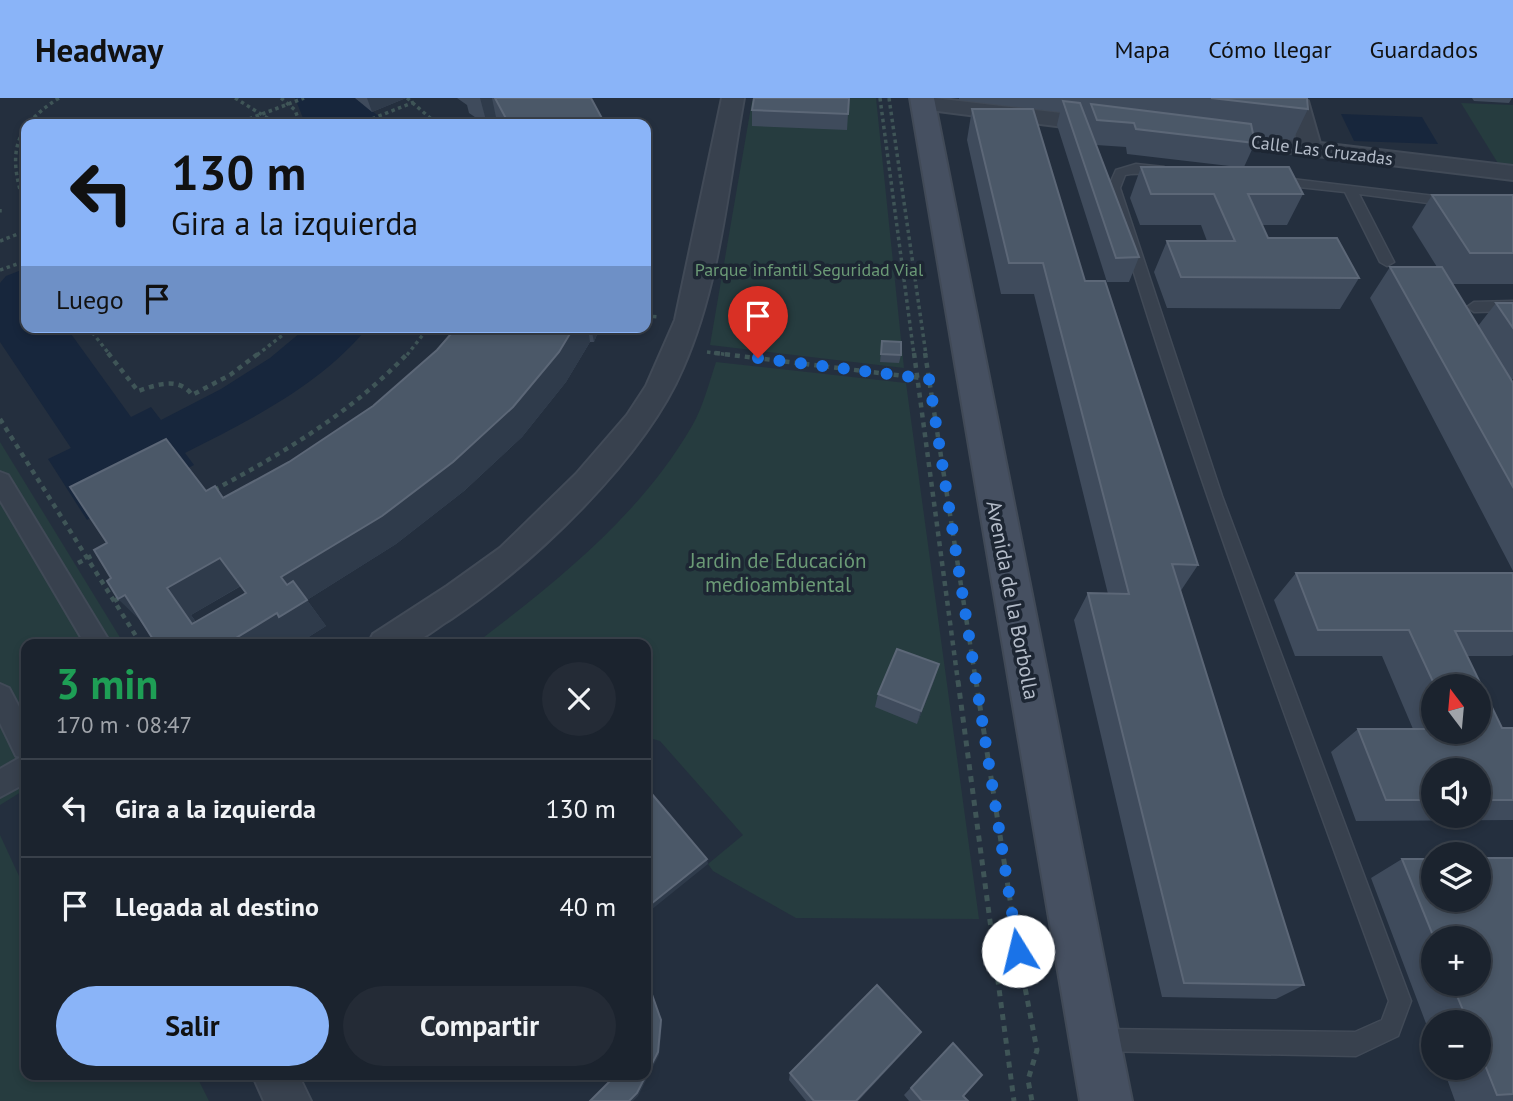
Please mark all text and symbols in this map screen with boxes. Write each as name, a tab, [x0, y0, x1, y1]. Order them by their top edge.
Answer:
text: Headway	[35, 28, 163, 71]
text: Mapa	[1114, 34, 1170, 65]
text: Cómo llegar	[1208, 34, 1332, 65]
text: Guardados	[1370, 34, 1478, 65]
street label: Calle Las Cruzadas	[1250, 130, 1394, 170]
text: 130 m	[171, 140, 306, 204]
icon: left	[56, 147, 147, 238]
text: Gira a la izquierda	[171, 202, 418, 244]
park label: Parque infantil Seguridad Vial	[695, 258, 924, 281]
icon: arrive	[138, 280, 176, 318]
text: Luego	[56, 283, 124, 316]
pin	[728, 286, 788, 358]
icon: arrive	[739, 297, 777, 335]
street label: Avenida de la Borbolla	[980, 498, 1046, 702]
park label: Jardin de Educación medioambiental	[689, 547, 866, 598]
text: 3 min	[56, 656, 158, 711]
button: close	[542, 662, 616, 736]
north arrow	[1421, 674, 1491, 744]
map controls	[1421, 674, 1491, 1080]
text: 170 m · 08:47	[56, 710, 192, 739]
button: sound	[1421, 758, 1491, 828]
icon: left	[56, 789, 94, 827]
text: Gira a la izquierda	[115, 792, 316, 825]
text: 130 m	[545, 792, 616, 825]
button: layers	[1421, 842, 1491, 912]
icon: arrive	[56, 887, 94, 925]
text: Llegada al destino	[115, 890, 319, 923]
text: 40 m	[560, 890, 616, 923]
position arrow	[981, 914, 1055, 988]
button: +	[1421, 926, 1491, 996]
button: Salir	[56, 986, 329, 1066]
button: Compartir	[343, 986, 616, 1066]
button: −	[1421, 1010, 1491, 1080]

